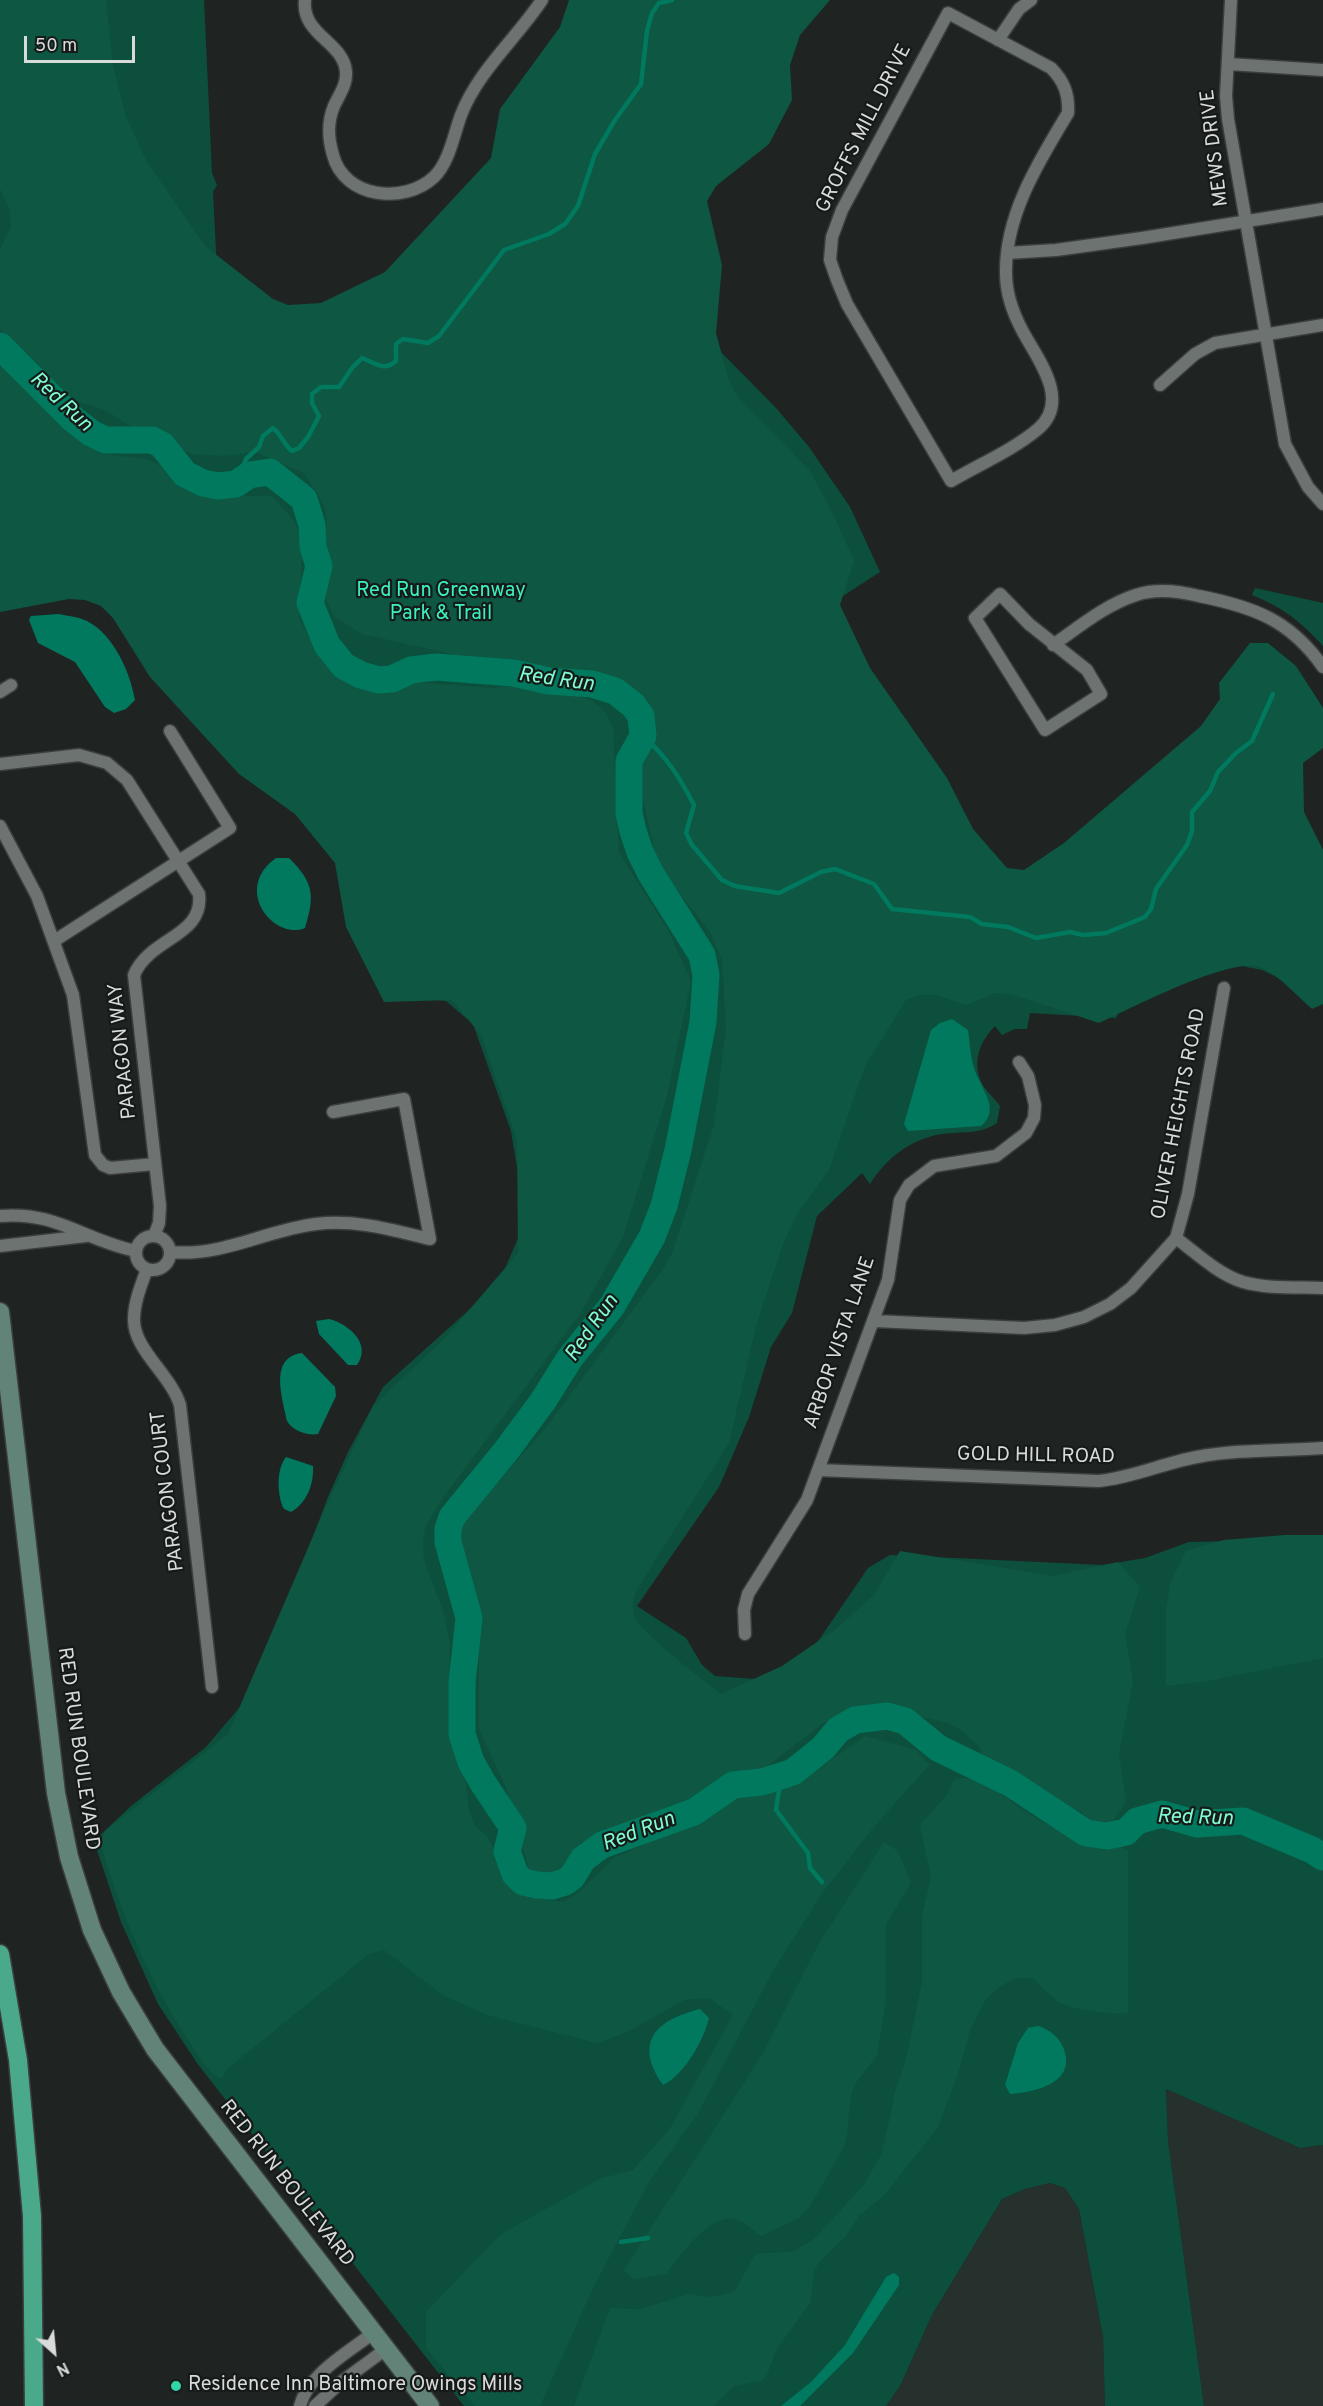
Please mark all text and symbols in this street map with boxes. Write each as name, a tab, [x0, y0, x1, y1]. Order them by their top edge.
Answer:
scale bar	[27, 24, 138, 62]
text: 50 m	[35, 35, 77, 58]
street label: GROFFS MILL DRIVE	[812, 41, 918, 217]
street label: MEWS DRIVE	[1197, 88, 1235, 208]
water label: Red Run	[24, 368, 96, 438]
park label: Red Run Greenway Park & Trail	[356, 580, 526, 627]
water label: Red Run	[517, 663, 595, 699]
street label: PARAGON WAY	[105, 982, 143, 1120]
street label: OLIVER HEIGHTS ROAD	[1148, 1006, 1212, 1222]
street label: ARBOR VISTA LANE	[800, 1254, 882, 1432]
water label: Red Run	[561, 1291, 625, 1367]
street label: PARAGON COURT	[147, 1409, 191, 1573]
street label: GOLD HILL ROAD	[957, 1444, 1115, 1470]
street label: RED RUN BOULEVARD	[51, 1646, 103, 1852]
water label: Red Run	[1157, 1805, 1233, 1833]
water label: Red Run	[599, 1808, 679, 1858]
street label: RED RUN BOULEVARD	[213, 2096, 359, 2272]
north arrow	[24, 2322, 84, 2382]
text: N	[53, 2357, 72, 2380]
place label: Residence Inn Baltimore Owings Mills	[188, 2374, 522, 2398]
marker: Residence Inn Baltimore Owings Mills	[169, 2379, 183, 2393]

